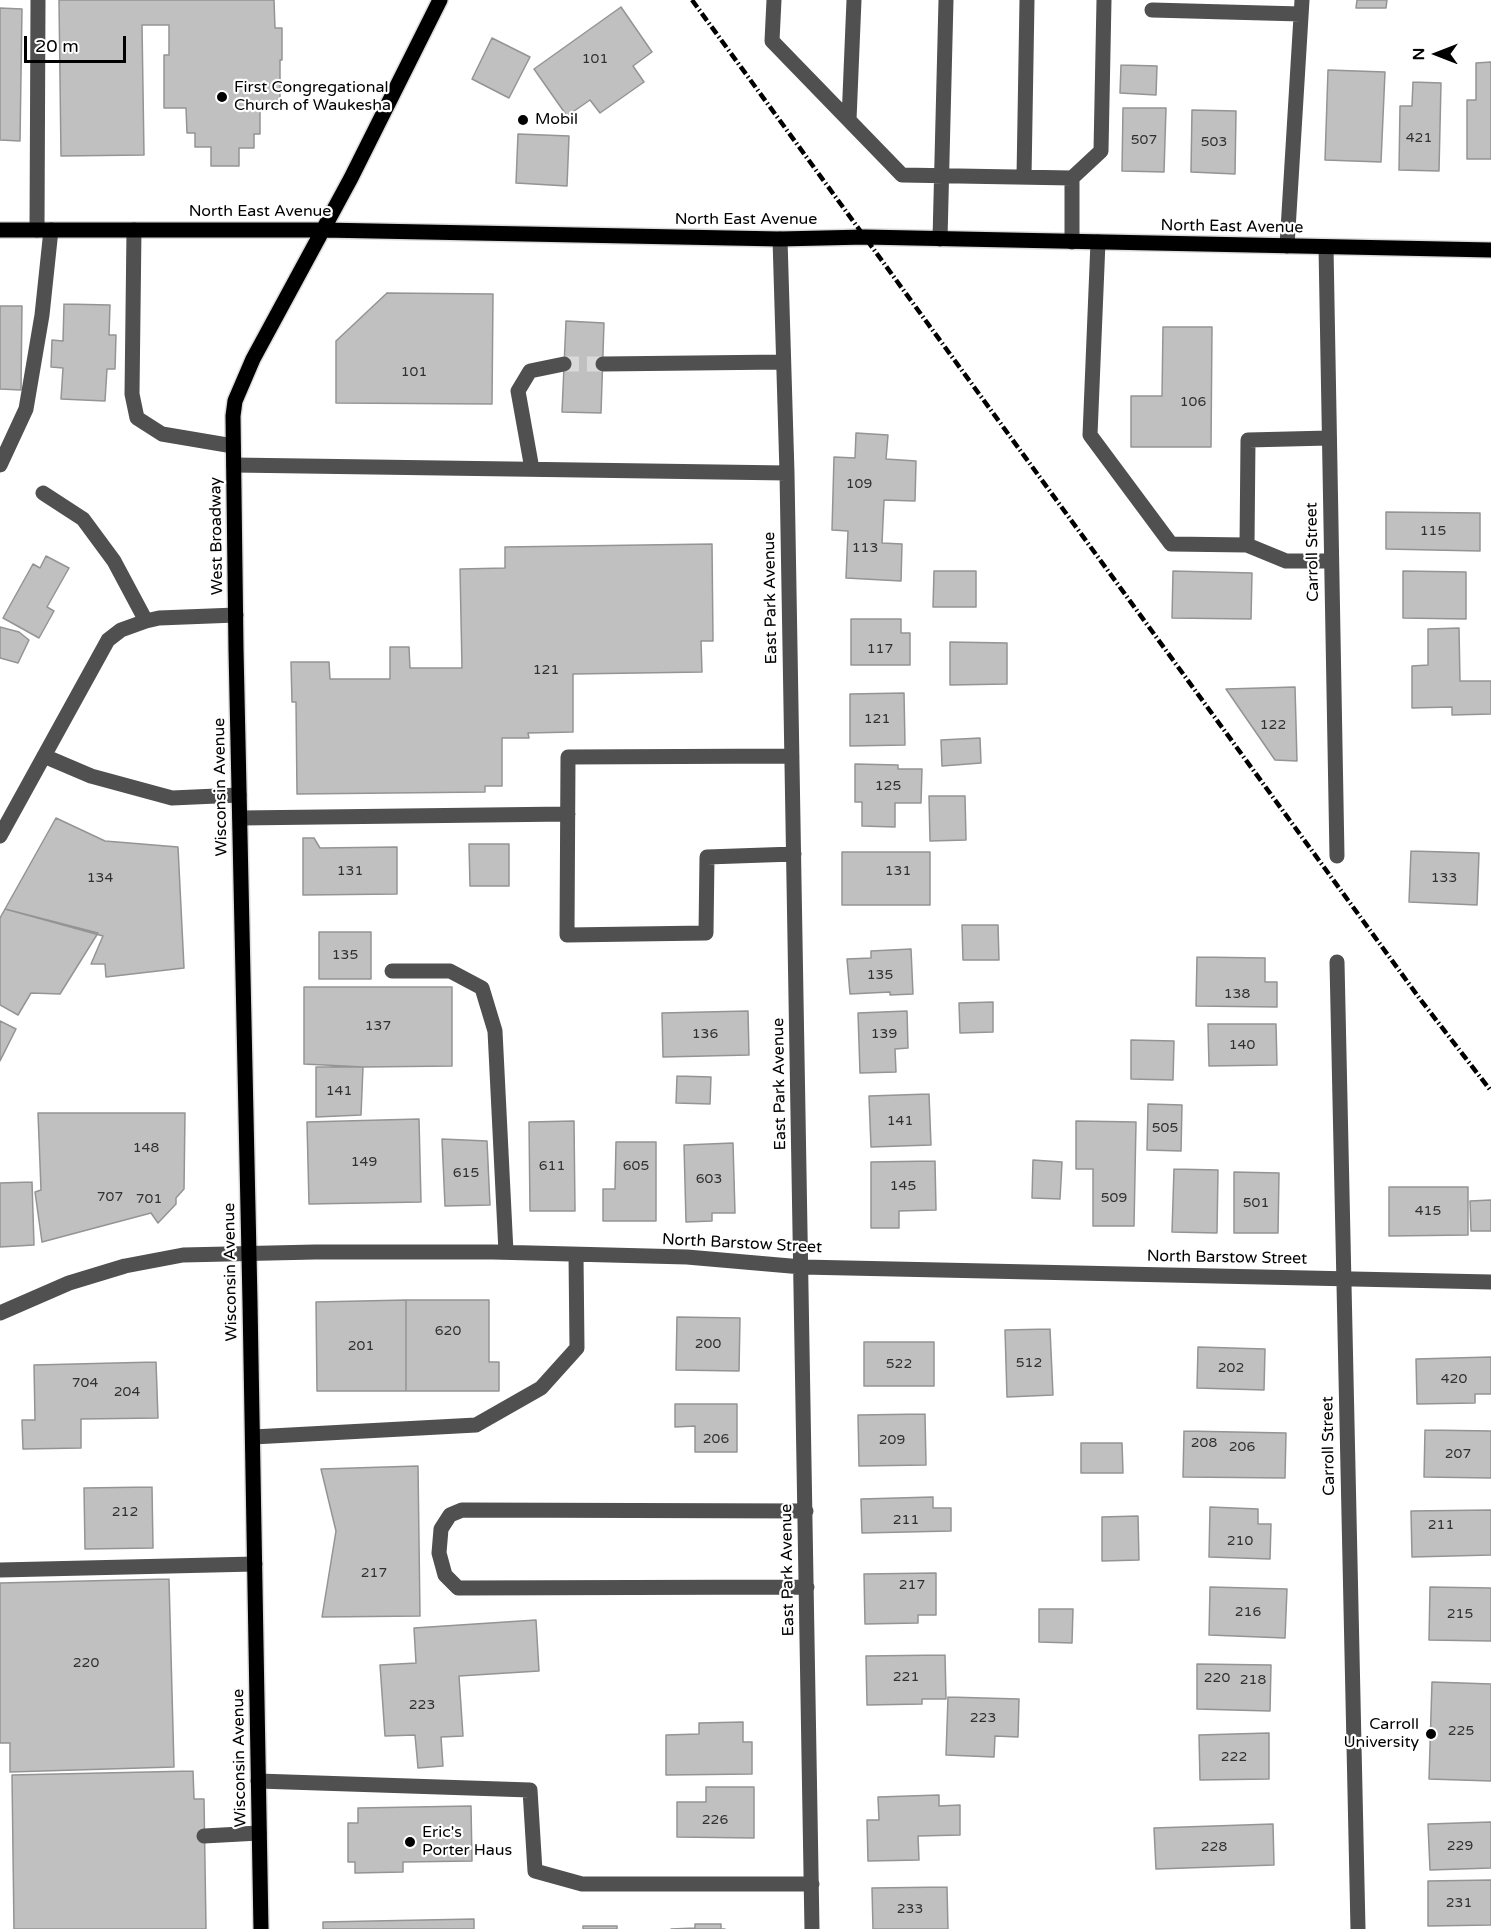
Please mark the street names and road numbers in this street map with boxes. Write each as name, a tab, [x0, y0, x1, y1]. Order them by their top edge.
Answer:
street label: North East Avenue	[189, 202, 331, 222]
street label: North East Avenue	[675, 210, 817, 230]
street label: North East Avenue	[1160, 216, 1304, 238]
street label: West Broadway	[206, 477, 228, 595]
street label: Carroll Street	[1303, 502, 1323, 602]
street label: East Park Avenue	[760, 532, 782, 664]
street label: Wisconsin Avenue	[210, 718, 232, 856]
street label: East Park Avenue	[769, 1018, 791, 1150]
street label: Wisconsin Avenue	[220, 1203, 242, 1341]
street label: North Barstow Street	[661, 1230, 823, 1258]
street label: North Barstow Street	[1147, 1247, 1307, 1269]
street label: Carroll Street	[1319, 1396, 1339, 1496]
street label: East Park Avenue	[777, 1504, 799, 1636]
street label: Wisconsin Avenue	[229, 1689, 251, 1827]

